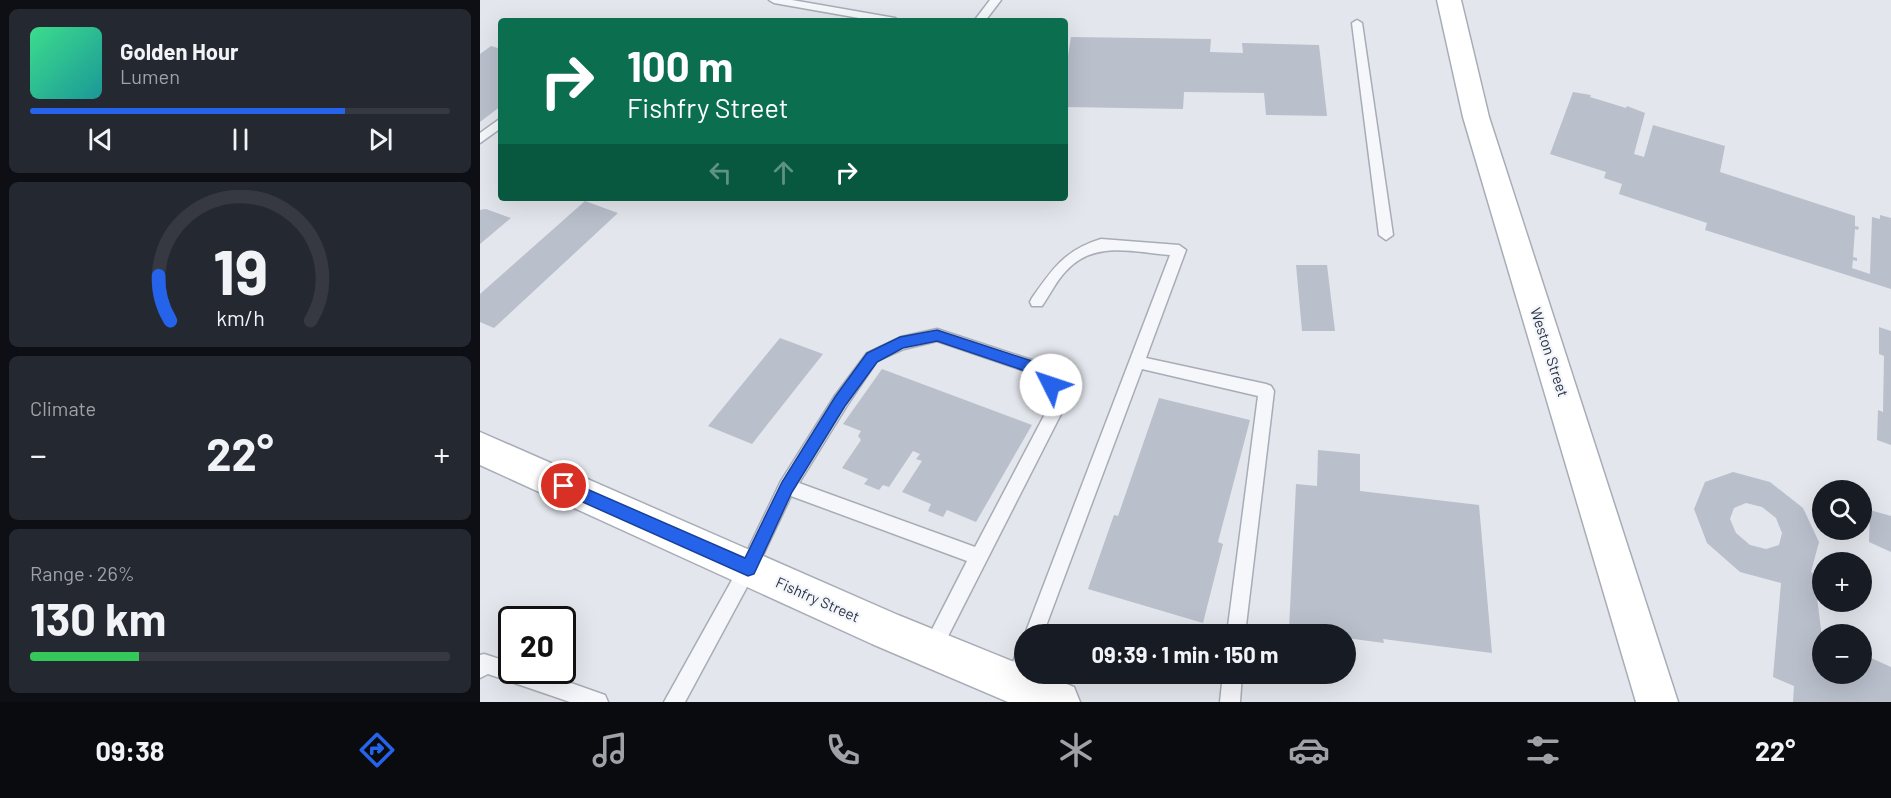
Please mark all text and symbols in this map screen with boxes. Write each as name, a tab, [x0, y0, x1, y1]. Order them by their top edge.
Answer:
text: Golden Hour	[120, 38, 238, 64]
text: 100 m	[627, 40, 733, 90]
icon: right	[528, 42, 606, 120]
text: Lumen	[120, 64, 180, 88]
text: Fishfry Street	[627, 91, 789, 123]
icon: previous	[84, 123, 117, 156]
icon: pause	[224, 123, 257, 156]
icon: next	[364, 123, 397, 156]
icon: left	[704, 156, 737, 189]
icon: ahead	[767, 156, 800, 189]
icon: right	[830, 156, 863, 189]
text: 19	[212, 234, 268, 308]
street label: Weston Street	[1527, 305, 1573, 399]
text: km/h	[216, 306, 264, 331]
position arrow	[1019, 353, 1083, 417]
text: Climate	[30, 396, 96, 420]
text: 22°	[206, 426, 274, 480]
text: −	[30, 434, 47, 474]
text: +	[433, 434, 450, 474]
pin	[538, 460, 589, 511]
icon: arrive	[547, 469, 580, 502]
map controls	[1812, 480, 1872, 684]
button: search	[1812, 480, 1872, 540]
button: +	[1812, 552, 1872, 612]
text: Range · 26%	[30, 561, 135, 585]
street label: Fishfry Street	[773, 573, 863, 625]
text: 130 km	[30, 591, 166, 645]
speed limit sign: 20	[498, 606, 576, 684]
button: −	[1812, 624, 1872, 684]
text: 09:39 · 1 min · 150 m	[1092, 641, 1278, 667]
icon: directions	[356, 729, 398, 771]
icon: music	[589, 729, 631, 771]
icon: phone	[822, 729, 864, 771]
icon: climate	[1055, 729, 1097, 771]
icon: car	[1288, 729, 1330, 771]
icon: filters	[1522, 729, 1564, 771]
text: 09:38	[96, 734, 164, 766]
text: 22°	[1755, 734, 1795, 766]

